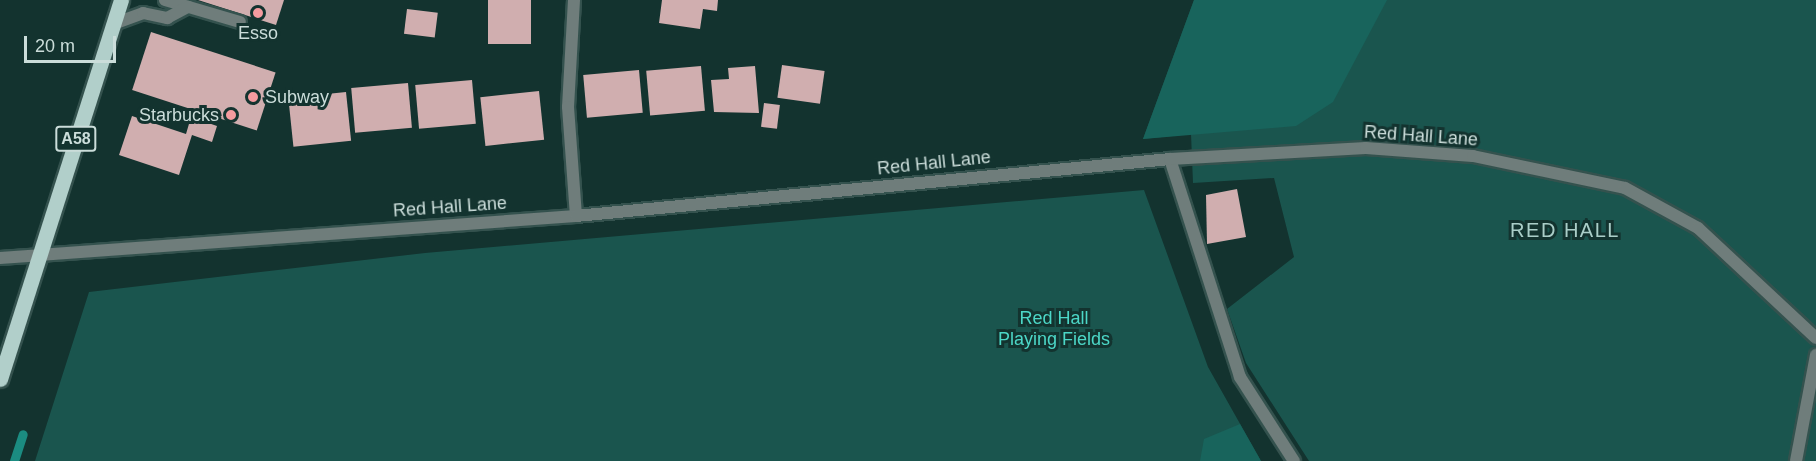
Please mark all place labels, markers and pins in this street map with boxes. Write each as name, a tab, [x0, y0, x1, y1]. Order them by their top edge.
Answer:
marker: Esso	[251, 6, 265, 20]
place label: Esso	[238, 22, 278, 44]
place label: Subway	[265, 86, 329, 108]
marker: Subway	[246, 90, 260, 104]
place label: Starbucks	[139, 104, 219, 126]
marker: Starbucks	[224, 108, 238, 122]

